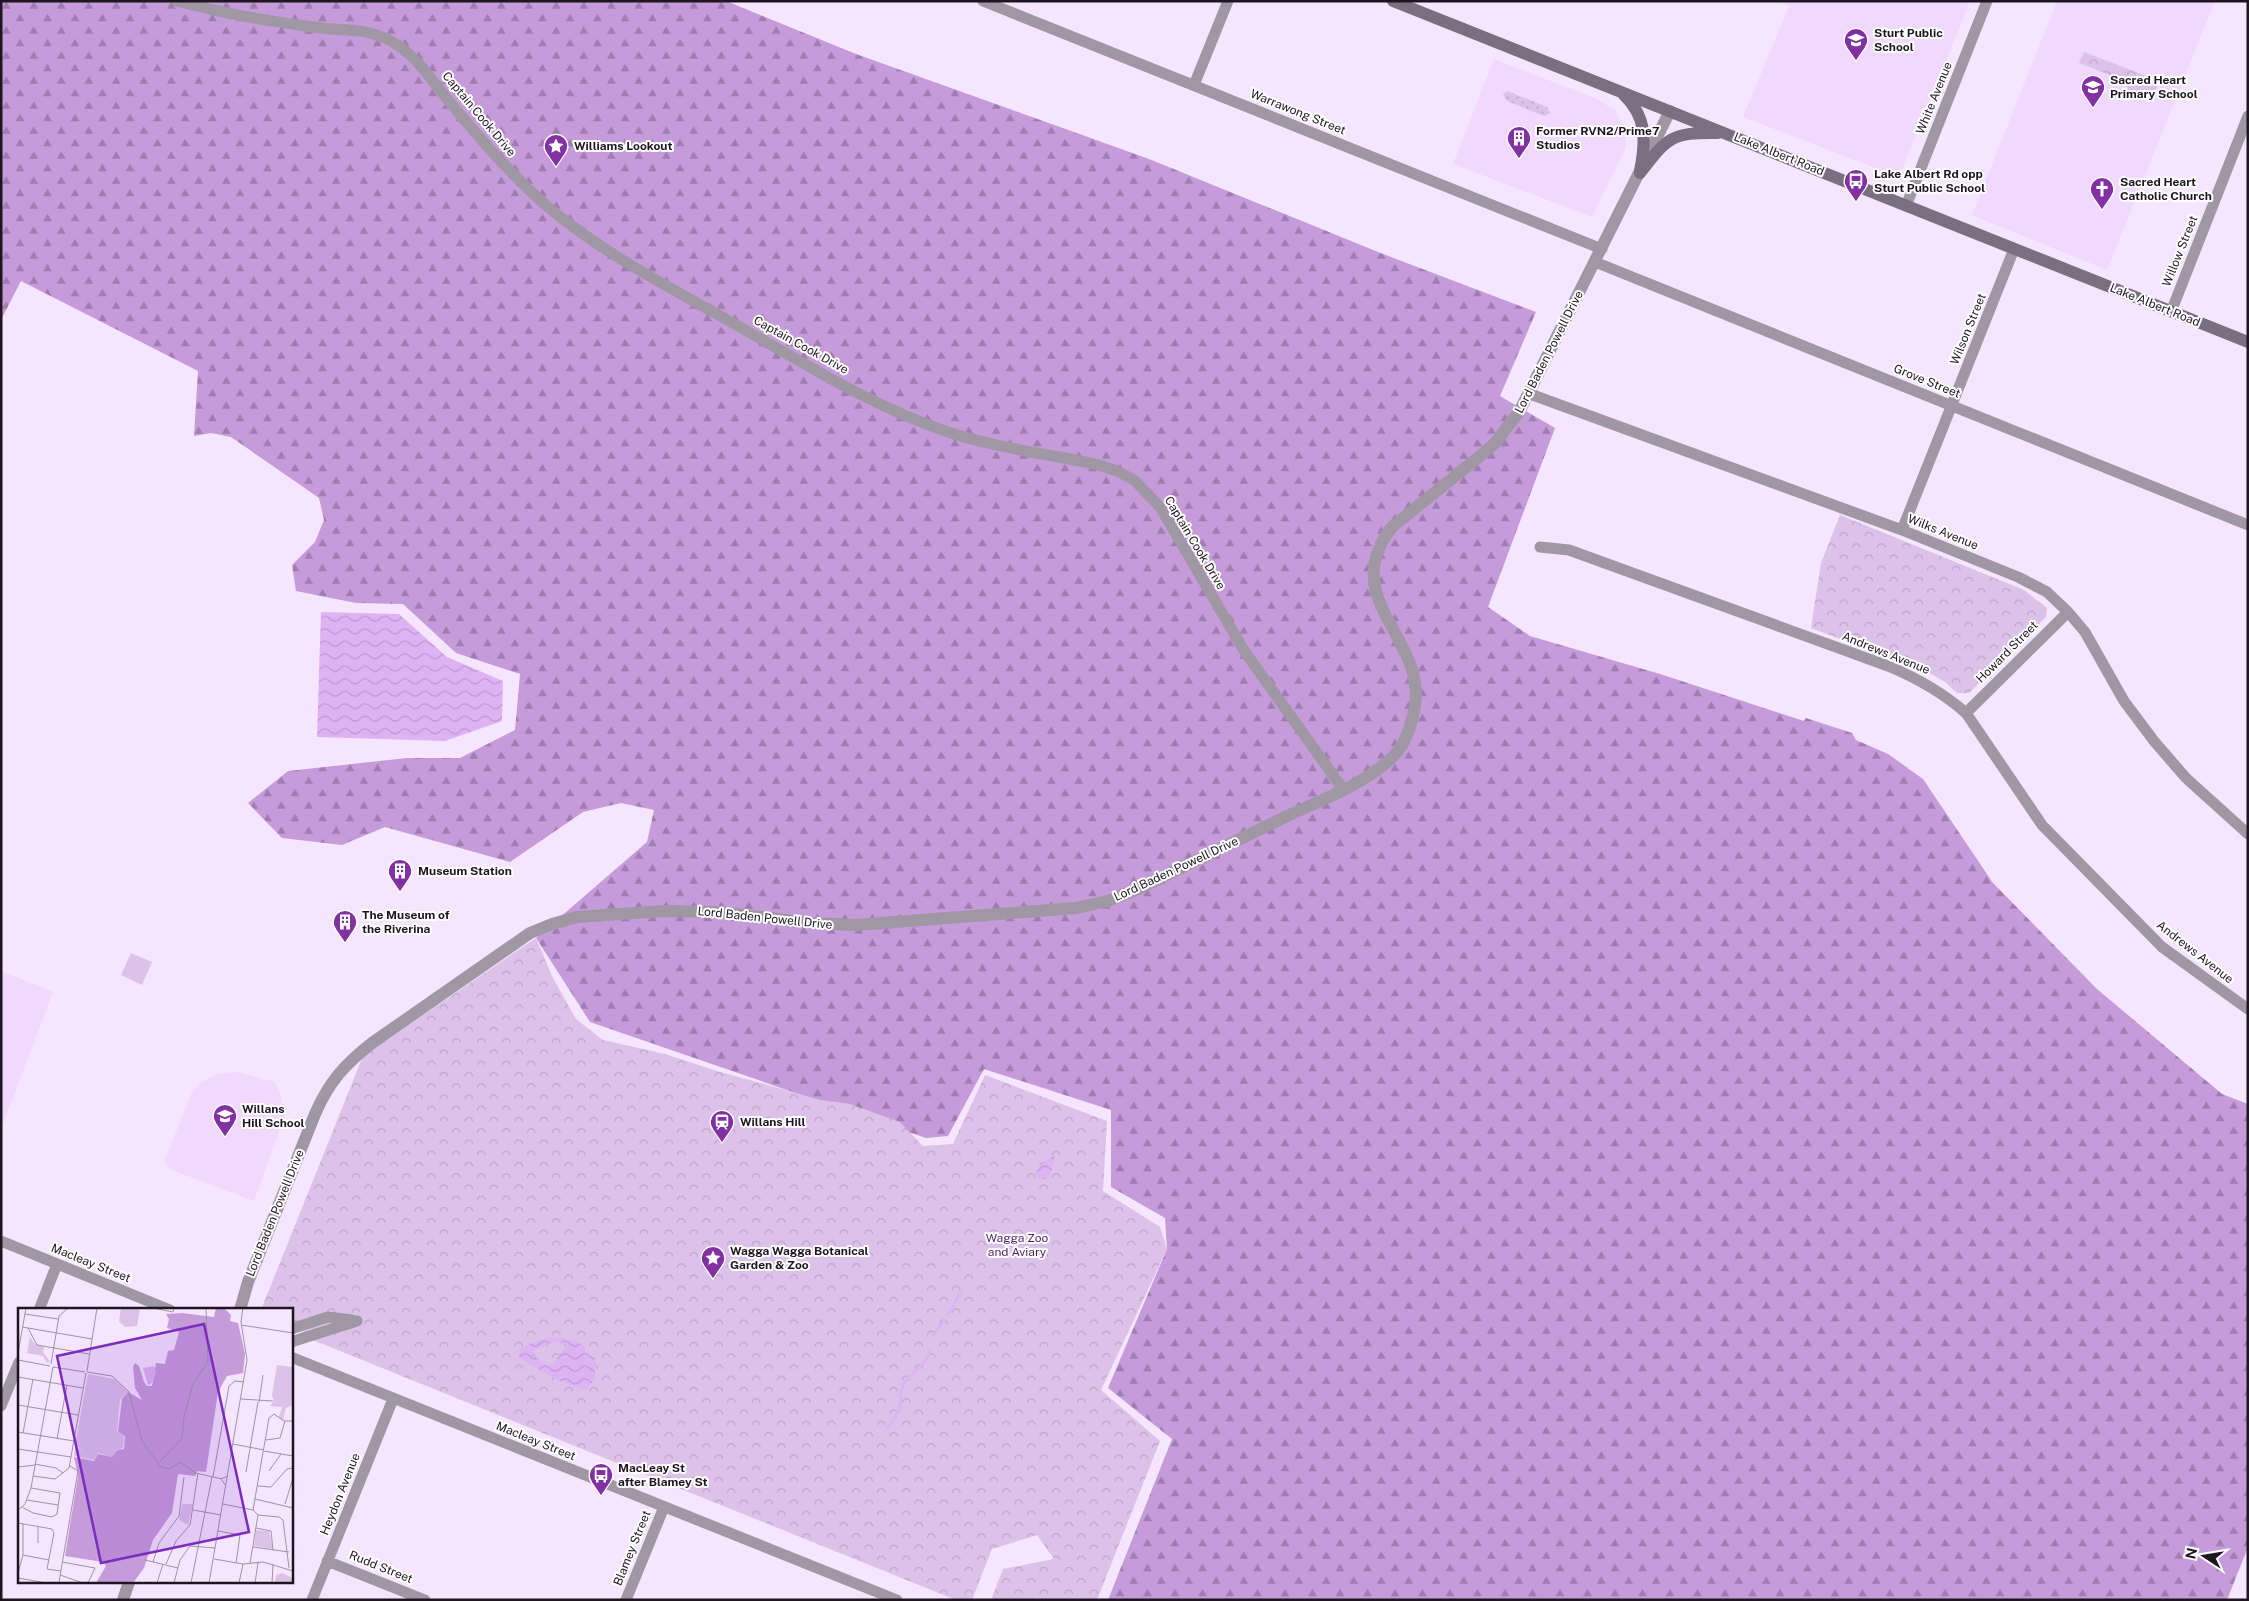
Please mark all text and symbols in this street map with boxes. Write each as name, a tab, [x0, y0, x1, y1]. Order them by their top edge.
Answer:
place label: Sturt Public School	[1874, 26, 1943, 54]
school or university icon: Sturt Public School	[1843, 27, 1869, 61]
street label: White Avenue	[1913, 60, 1955, 136]
street label: Captain Cook Drive	[440, 69, 519, 159]
place label: Sacred Heart Primary School	[2110, 73, 2198, 101]
school or university icon: Sacred Heart Primary School	[2080, 74, 2106, 108]
street label: Warrawong Street	[1248, 86, 1348, 138]
place label: Former RVN2/Prime7 Studios	[1536, 124, 1659, 152]
building icon: Former RVN2/Prime7 Studios	[1506, 125, 1532, 159]
street label: Lake Albert Road	[1732, 130, 1826, 178]
place icon: Williams Lookout	[543, 133, 569, 167]
place label: Williams Lookout	[574, 139, 672, 153]
place label: Lake Albert Rd opp Sturt Public School	[1874, 167, 1985, 195]
bus stop icon: Lake Albert Rd opp Sturt Public School	[1843, 168, 1869, 202]
place label: Sacred Heart Catholic Church	[2120, 175, 2212, 203]
church icon: Sacred Heart Catholic Church	[2089, 176, 2115, 210]
street label: Willow Street	[2159, 213, 2201, 289]
street label: Lake Albert Road	[2108, 281, 2202, 329]
street label: Lord Baden Powell Drive	[1512, 288, 1586, 416]
street label: Wilson Street	[1947, 291, 1989, 367]
street label: Captain Cook Drive	[751, 313, 851, 377]
street label: Grove Street	[1892, 361, 1963, 401]
street label: Captain Cook Drive	[1162, 494, 1228, 592]
street label: Wilks Avenue	[1906, 511, 1980, 553]
street label: Howard Street	[1973, 618, 2041, 686]
street label: Andrews Avenue	[1840, 629, 1932, 677]
street label: Lord Baden Powell Drive	[1112, 834, 1241, 904]
building icon: Museum Station	[387, 858, 413, 892]
place label: Museum Station	[418, 864, 512, 878]
street label: Lord Baden Powell Drive	[697, 904, 833, 932]
place label: The Museum of the Riverina	[362, 908, 450, 936]
building icon: The Museum of the Riverina	[332, 909, 358, 943]
street label: Andrews Avenue	[2154, 918, 2236, 986]
place label: Willans Hill School	[242, 1102, 305, 1130]
school or university icon: Willans Hill School	[212, 1103, 238, 1137]
station icon: Willans Hill	[709, 1109, 735, 1143]
place label: Willans Hill	[740, 1115, 806, 1129]
street label: Lord Baden Powell Drive	[243, 1147, 307, 1278]
park label: Wagga Zoo and Aviary	[986, 1231, 1049, 1259]
street label: Macleay Street	[49, 1241, 133, 1285]
place label: Wagga Wagga Botanical Garden & Zoo	[730, 1244, 868, 1272]
place icon: Wagga Wagga Botanical Garden & Zoo	[700, 1245, 726, 1279]
inset map	[18, 1308, 292, 1584]
street label: Macleay Street	[494, 1419, 578, 1463]
street label: Heydon Avenue	[317, 1451, 363, 1537]
place label: MacLeay St after Blamey St	[618, 1461, 708, 1489]
bus stop icon: MacLeay St after Blamey St	[588, 1462, 614, 1496]
street label: Blamey Street	[611, 1508, 654, 1588]
north arrow	[2179, 1531, 2229, 1581]
text: N	[2182, 1546, 2200, 1560]
street label: Rudd Street	[347, 1548, 415, 1586]

